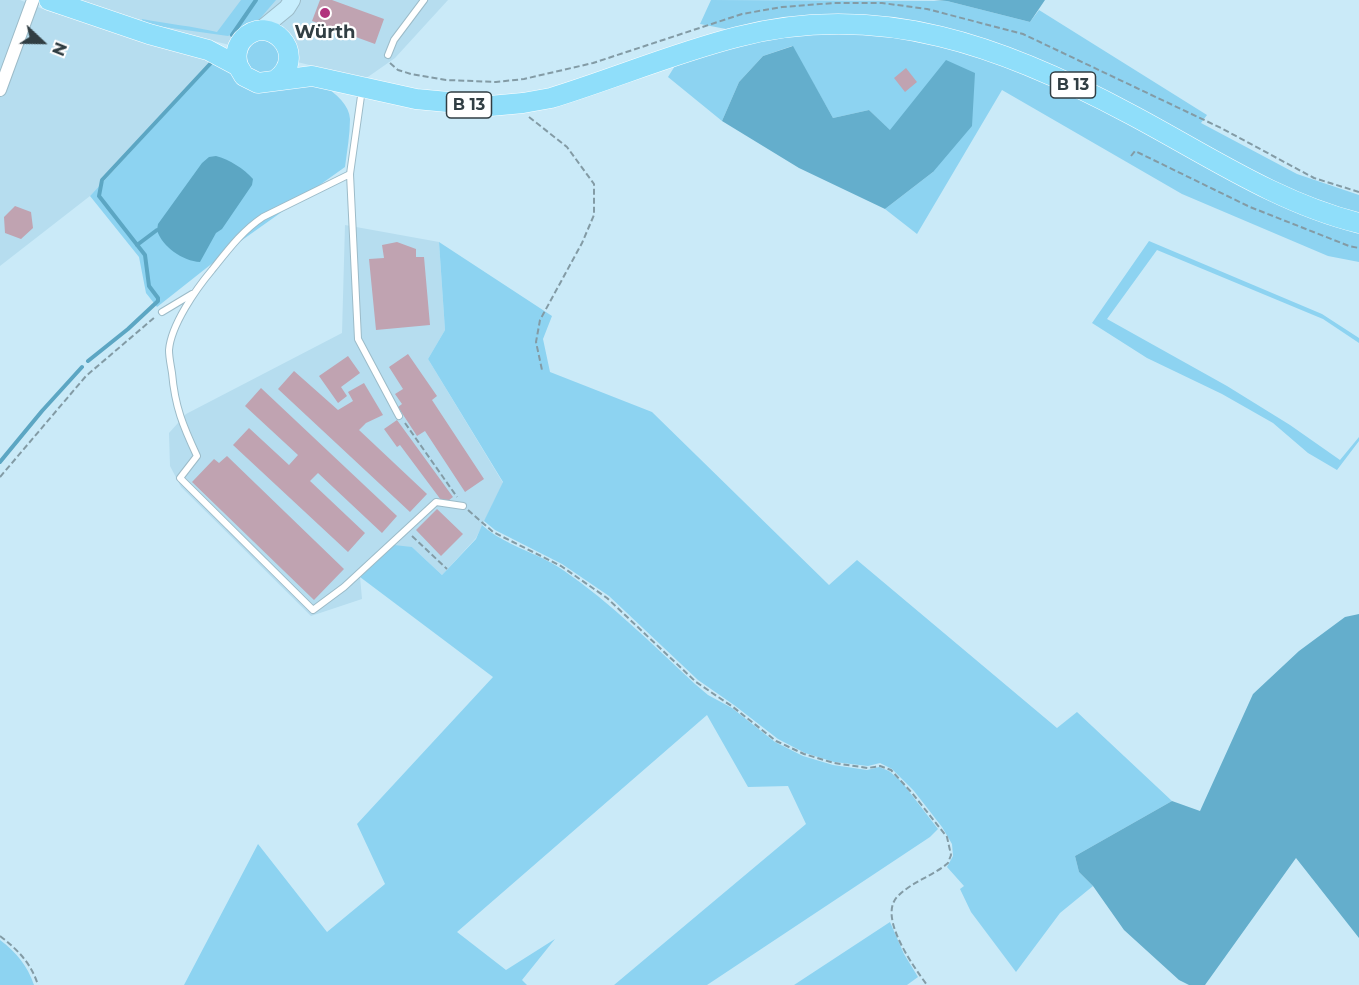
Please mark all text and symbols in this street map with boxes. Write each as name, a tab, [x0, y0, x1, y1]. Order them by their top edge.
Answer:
marker: Würth	[318, 6, 332, 20]
north arrow	[12, 12, 72, 72]
place label: Würth	[295, 22, 355, 44]
text: N	[48, 39, 70, 58]
road number: B 13	[1050, 72, 1096, 98]
road number: B 13	[446, 92, 492, 118]

